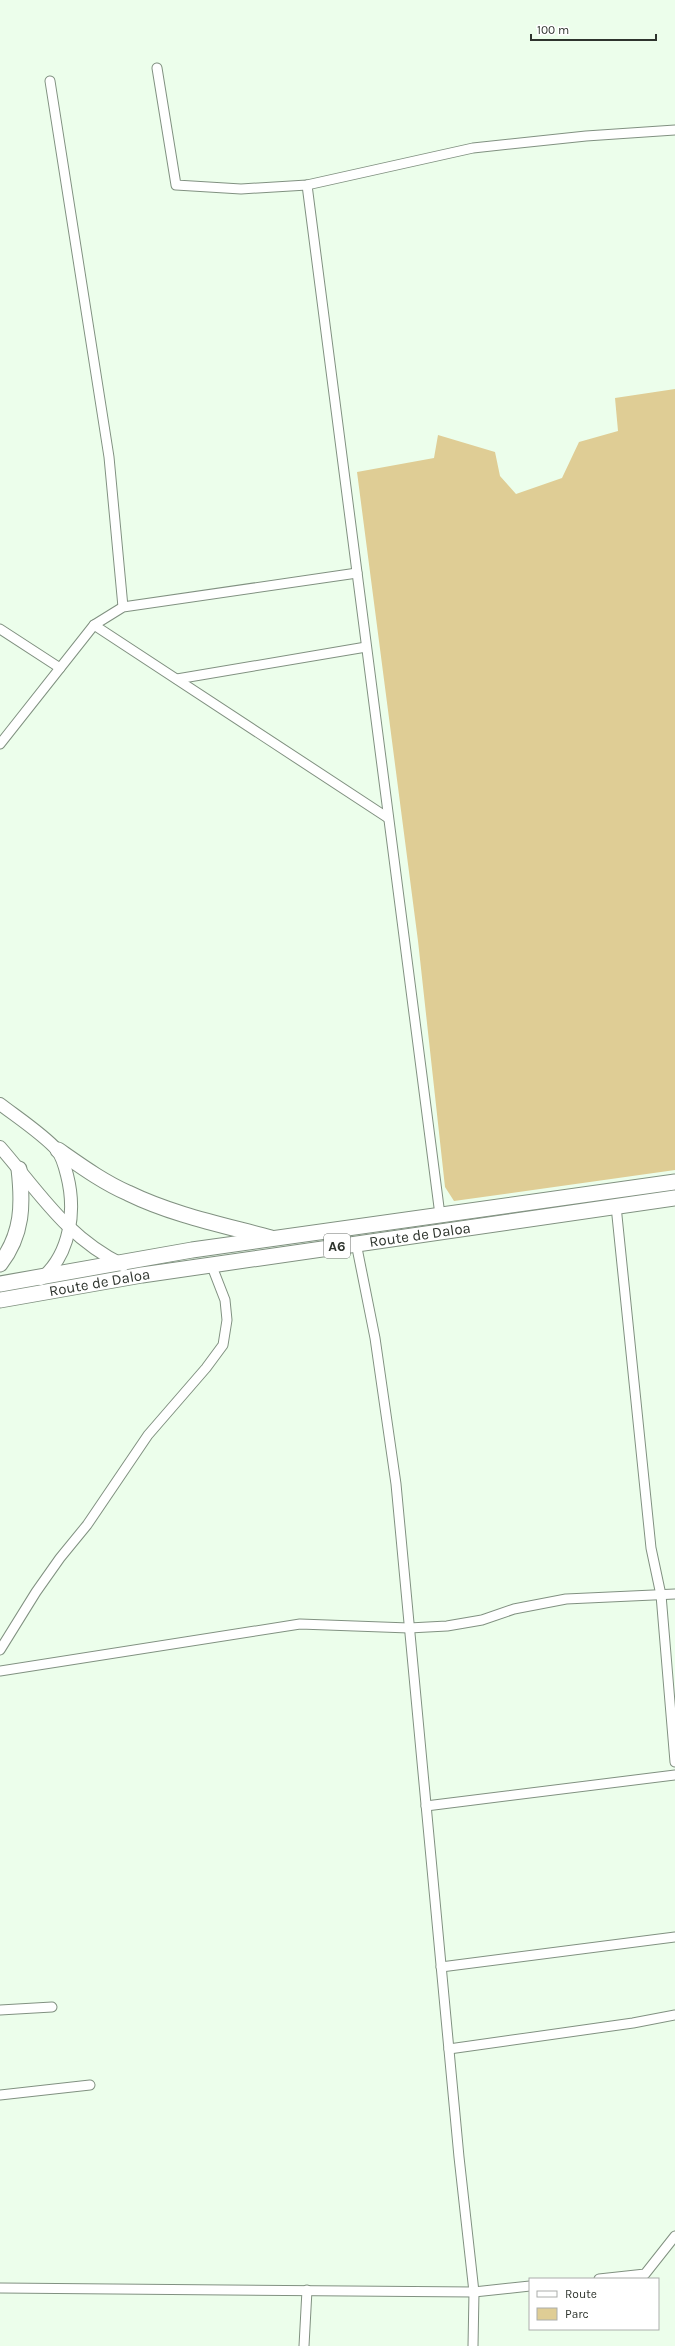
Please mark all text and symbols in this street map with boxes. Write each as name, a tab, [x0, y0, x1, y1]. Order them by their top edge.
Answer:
scale bar	[531, 16, 656, 42]
text: 100 m	[537, 23, 569, 37]
street label: Route de Daloa	[368, 1219, 472, 1251]
road number: A6	[324, 1234, 350, 1258]
street label: Route de Daloa	[47, 1265, 151, 1300]
legend	[529, 2278, 659, 2330]
text: Route	[565, 2287, 597, 2301]
text: Parc	[565, 2307, 589, 2321]

